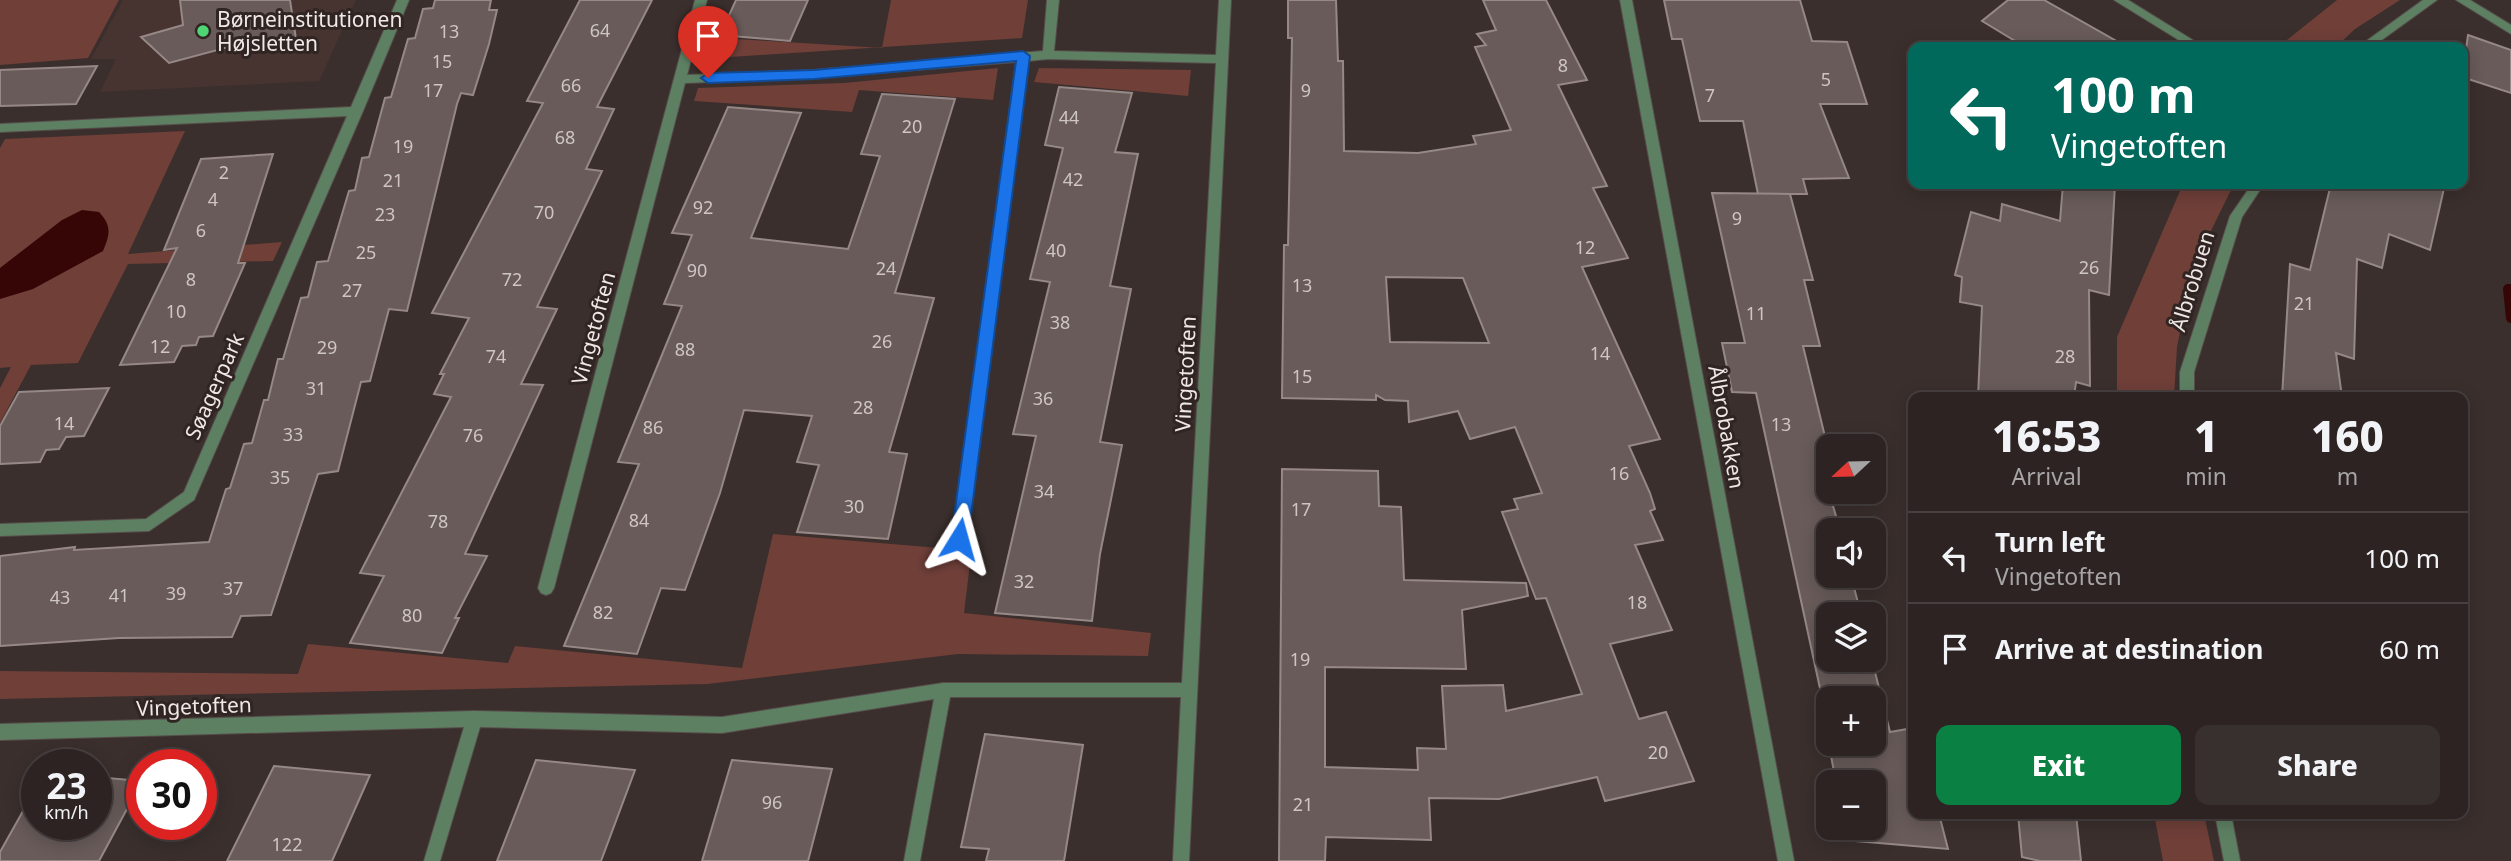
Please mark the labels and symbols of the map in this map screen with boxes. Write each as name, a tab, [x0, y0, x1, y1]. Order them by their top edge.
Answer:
place label: Børneinstitutionen Højsletten	[217, 5, 402, 57]
pin	[678, 6, 738, 78]
house number: 64	[590, 18, 610, 42]
house number: 13	[439, 19, 459, 43]
marker: Børneinstitutionen Højsletten	[195, 23, 211, 39]
house number: 15	[432, 49, 452, 73]
house number: 8	[1558, 53, 1568, 77]
house number: 5	[1821, 67, 1831, 91]
house number: 66	[561, 73, 581, 97]
house number: 17	[423, 78, 443, 102]
house number: 9	[1301, 78, 1311, 102]
house number: 7	[1705, 83, 1715, 107]
house number: 44	[1059, 105, 1079, 129]
house number: 20	[902, 114, 922, 138]
house number: 68	[555, 125, 575, 149]
house number: 19	[393, 134, 413, 158]
house number: 2	[219, 160, 229, 184]
house number: 42	[1063, 167, 1083, 191]
house number: 21	[383, 168, 403, 192]
house number: 4	[208, 187, 218, 211]
house number: 92	[693, 195, 713, 219]
house number: 70	[534, 200, 554, 224]
house number: 23	[375, 202, 395, 226]
house number: 9	[1732, 206, 1742, 230]
house number: 6	[196, 218, 206, 242]
street label: Ålbrobuen	[2163, 227, 2221, 335]
house number: 12	[1575, 235, 1595, 259]
house number: 40	[1046, 238, 1066, 262]
house number: 25	[356, 240, 376, 264]
house number: 26	[2079, 255, 2099, 279]
house number: 24	[876, 256, 896, 280]
house number: 90	[687, 258, 707, 282]
house number: 8	[186, 267, 196, 291]
house number: 72	[502, 267, 522, 291]
street label: Vingetoften	[565, 269, 621, 387]
house number: 13	[1292, 273, 1312, 297]
house number: 27	[342, 278, 362, 302]
house number: 21	[2294, 291, 2314, 315]
house number: 10	[166, 299, 186, 323]
house number: 11	[1746, 301, 1766, 325]
house number: 38	[1050, 310, 1070, 334]
street label: Vingetoften	[1168, 316, 1202, 432]
street label: Søagerpark	[178, 328, 250, 444]
house number: 26	[872, 329, 892, 353]
house number: 12	[150, 334, 170, 358]
house number: 29	[317, 335, 337, 359]
house number: 88	[675, 337, 695, 361]
house number: 14	[1590, 341, 1610, 365]
house number: 74	[486, 344, 506, 368]
house number: 28	[2055, 344, 2075, 368]
street label: Ålbrobakken	[1702, 363, 1752, 491]
house number: 15	[1292, 364, 1312, 388]
house number: 31	[306, 376, 326, 400]
house number: 36	[1033, 386, 1053, 410]
house number: 28	[853, 395, 873, 419]
house number: 14	[54, 411, 74, 435]
house number: 13	[1771, 412, 1791, 436]
house number: 86	[643, 415, 663, 439]
house number: 33	[283, 422, 303, 446]
house number: 76	[463, 423, 483, 447]
north arrow	[1816, 434, 1886, 504]
house number: 16	[1609, 461, 1629, 485]
house number: 35	[270, 465, 290, 489]
house number: 34	[1034, 479, 1054, 503]
house number: 30	[844, 494, 864, 518]
house number: 17	[1291, 497, 1311, 521]
position arrow	[922, 502, 996, 576]
house number: 84	[629, 508, 649, 532]
house number: 78	[428, 509, 448, 533]
house number: 32	[1014, 569, 1034, 593]
house number: 37	[223, 576, 243, 600]
house number: 39	[166, 581, 186, 605]
house number: 41	[109, 583, 129, 607]
house number: 43	[50, 585, 70, 609]
house number: 18	[1627, 590, 1647, 614]
house number: 82	[593, 600, 613, 624]
house number: 80	[402, 603, 422, 627]
house number: 19	[1290, 647, 1310, 671]
street label: Vingetoften	[136, 690, 252, 722]
house number: 20	[1648, 740, 1668, 764]
speed limit sign: 30	[126, 749, 217, 840]
house number: 96	[762, 790, 782, 814]
house number: 21	[1293, 792, 1313, 816]
house number: 122	[272, 832, 302, 856]

